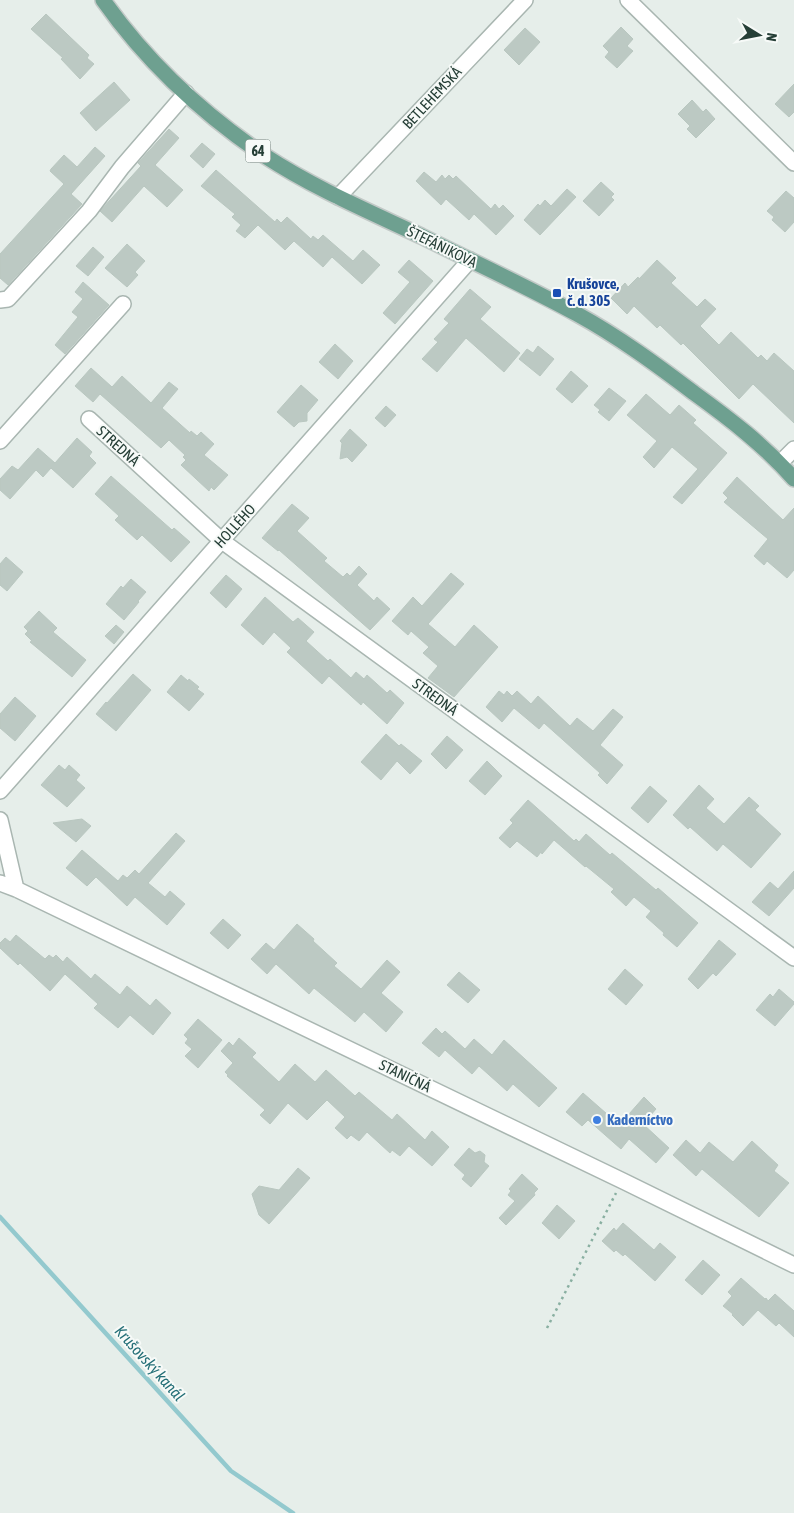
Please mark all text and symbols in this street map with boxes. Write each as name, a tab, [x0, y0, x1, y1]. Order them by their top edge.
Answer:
north arrow	[734, 10, 784, 60]
text: N	[763, 32, 780, 43]
street label: BETLEHEMSKÁ	[399, 63, 465, 132]
road number: 64	[246, 140, 270, 162]
street label: ŠTEFÁNIKOVA	[405, 222, 480, 271]
place label: Krušovce, č. d. 305	[567, 275, 620, 309]
marker: Krušovce, č. d. 305	[551, 287, 563, 299]
street label: STREDNÁ	[94, 422, 144, 470]
street label: HOLLÉHO	[211, 500, 259, 551]
street label: STREDNÁ	[410, 675, 462, 719]
street label: STANIČNÁ	[377, 1056, 434, 1096]
place label: Kaderníctvo	[607, 1111, 673, 1128]
marker: Kaderníctvo	[591, 1114, 603, 1126]
water label: Krušovský kanál	[111, 1322, 188, 1405]

